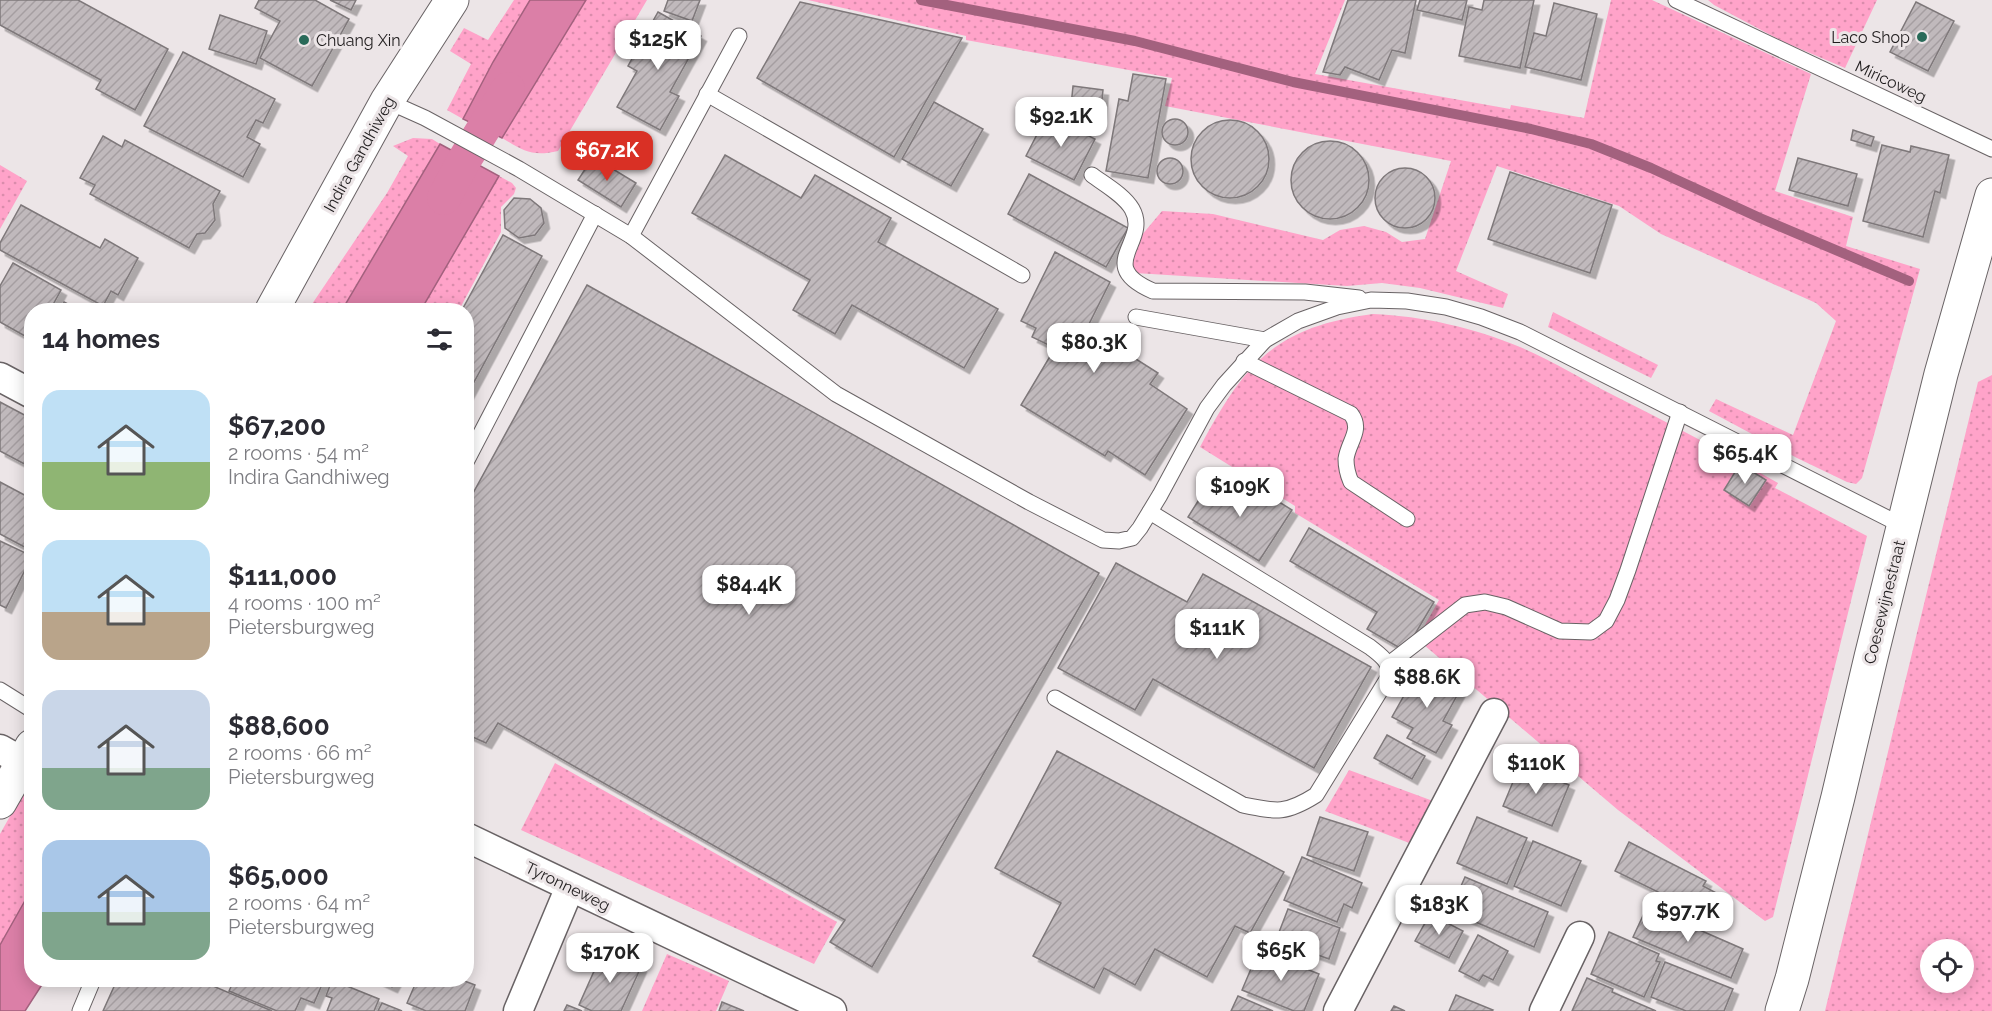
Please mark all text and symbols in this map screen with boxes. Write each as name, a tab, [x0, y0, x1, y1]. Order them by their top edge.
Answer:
pin: $125K	[616, 20, 700, 71]
text: $125K	[629, 27, 687, 51]
place label: Laco Shop	[1831, 28, 1910, 47]
marker: Laco Shop	[1915, 30, 1929, 44]
place label: Chuang Xin	[316, 31, 401, 50]
marker: Chuang Xin	[297, 33, 311, 47]
street label: Miricoweg	[1852, 57, 1929, 106]
street label: Indira Gandhiweg	[320, 93, 399, 215]
pin: $92.1K	[1012, 97, 1110, 148]
text: $92.1K	[1029, 104, 1093, 128]
pin: $67.2K	[558, 131, 656, 182]
text: $67.2K	[575, 138, 639, 162]
icon: filters	[423, 323, 456, 356]
pin: $80.3K	[1045, 323, 1143, 374]
text: 14 homes	[42, 324, 160, 354]
text: $80.3K	[1061, 330, 1127, 354]
text: $67,200	[228, 411, 326, 441]
icon: home	[90, 414, 162, 486]
pin: $65.4K	[1696, 434, 1794, 485]
text: 2 rooms · 54 m²	[228, 441, 369, 465]
text: $65.4K	[1712, 441, 1778, 465]
text: Indira Gandhiweg	[228, 465, 390, 489]
pin: $109K	[1198, 467, 1282, 518]
text: $109K	[1210, 474, 1270, 498]
street label: Coesewijnestraat	[1860, 538, 1909, 666]
text: $111,000	[228, 561, 337, 591]
icon: home	[90, 564, 162, 636]
pin: $84.4K	[700, 565, 798, 616]
text: $84.4K	[716, 572, 782, 596]
text: 4 rooms · 100 m²	[228, 591, 381, 615]
pin: $111K	[1175, 609, 1259, 660]
text: Pietersburgweg	[228, 615, 375, 639]
text: $111K	[1189, 616, 1245, 640]
pin: $88.6K	[1378, 658, 1476, 709]
text: $88.6K	[1394, 665, 1460, 689]
text: $88,600	[228, 711, 330, 741]
icon: home	[90, 714, 162, 786]
text: 2 rooms · 66 m²	[228, 741, 371, 765]
pin: $110K	[1494, 744, 1578, 795]
text: $110K	[1507, 751, 1565, 775]
text: Pietersburgweg	[228, 765, 375, 789]
street label: Tyronneweg	[522, 858, 613, 915]
text: $65,000	[228, 861, 329, 891]
icon: home	[90, 864, 162, 936]
pin: $183K	[1397, 885, 1481, 936]
text: 2 rooms · 64 m²	[228, 891, 370, 915]
text: $183K	[1409, 892, 1469, 916]
pin: $97.7K	[1639, 892, 1737, 943]
text: $97.7K	[1656, 899, 1720, 923]
text: Pietersburgweg	[228, 915, 375, 939]
pin: $65K	[1245, 931, 1317, 982]
pin: $170K	[568, 933, 652, 984]
text: $65K	[1256, 938, 1306, 962]
map controls	[1920, 939, 1974, 993]
button: locate	[1920, 939, 1974, 993]
text: $170K	[580, 940, 640, 964]

